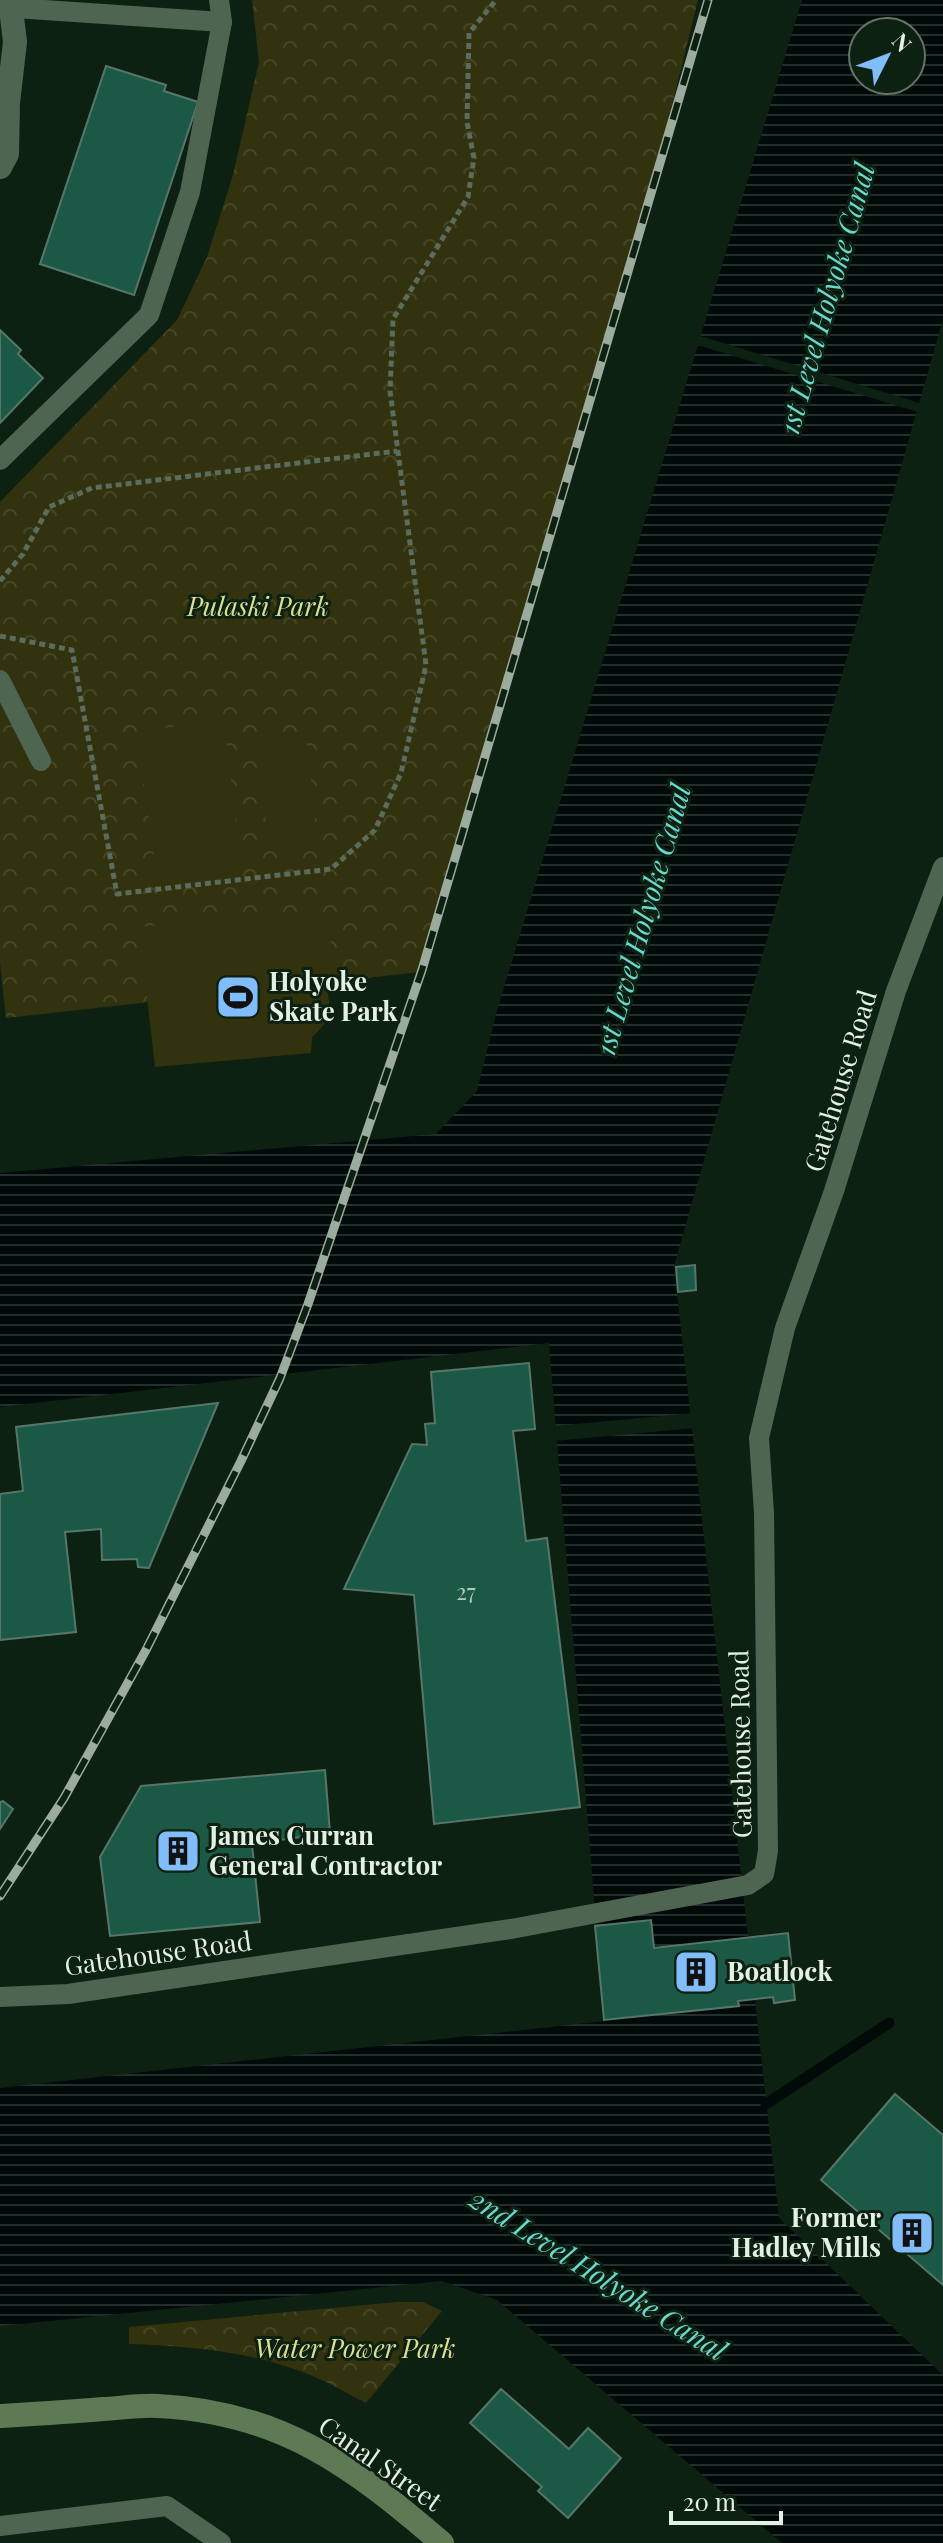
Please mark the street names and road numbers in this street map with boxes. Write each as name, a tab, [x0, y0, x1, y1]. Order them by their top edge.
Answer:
street label: Gatehouse Road	[795, 985, 884, 1176]
street label: Gatehouse Road	[720, 1649, 759, 1839]
street label: Gatehouse Road	[62, 1922, 254, 1983]
street label: Canal Street	[312, 2407, 450, 2519]

